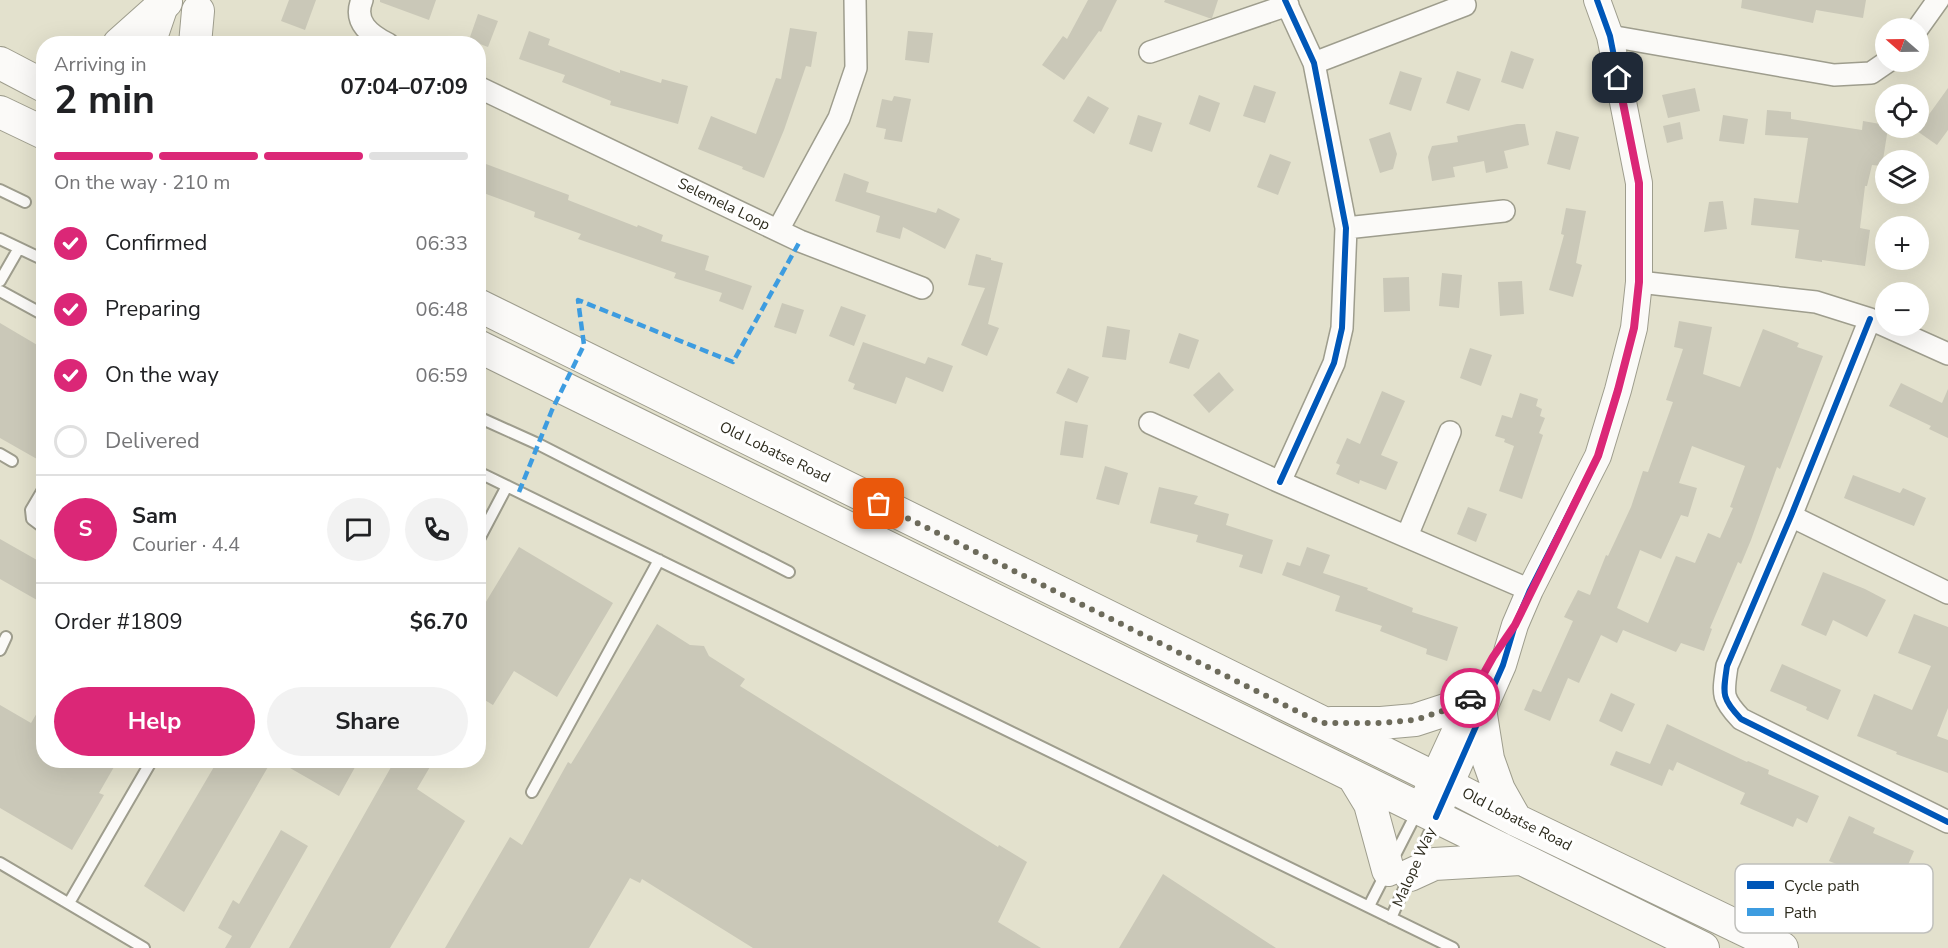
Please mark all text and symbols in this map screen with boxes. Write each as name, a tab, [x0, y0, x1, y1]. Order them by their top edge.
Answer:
north arrow	[1875, 18, 1929, 72]
map controls	[1875, 18, 1929, 336]
text: Arriving in	[54, 51, 147, 78]
pin	[1592, 52, 1643, 103]
icon: home	[1601, 61, 1634, 94]
text: 07:04–07:09	[340, 72, 468, 102]
text: 2 min	[54, 74, 155, 127]
button: locate	[1875, 84, 1929, 138]
button: layers	[1875, 150, 1929, 204]
text: On the way · 210 m	[54, 169, 230, 196]
street label: Selemela Loop	[675, 173, 774, 235]
button: +	[1875, 216, 1929, 270]
icon: check	[54, 227, 87, 260]
text: Confirmed	[105, 228, 207, 258]
text: 06:33	[415, 230, 468, 257]
button: −	[1875, 282, 1929, 336]
icon: check	[54, 293, 87, 326]
text: Preparing	[105, 294, 201, 324]
text: 06:48	[415, 296, 468, 323]
icon: check	[54, 359, 87, 392]
text: On the way	[105, 360, 219, 390]
text: 06:59	[415, 362, 468, 389]
street label: Old Lobatse Road	[716, 417, 834, 487]
text: Delivered	[105, 426, 200, 456]
pin	[853, 478, 904, 529]
icon: bag	[862, 487, 895, 520]
button: chat	[327, 498, 390, 561]
button: phone	[405, 498, 468, 561]
text: Sam	[132, 501, 177, 531]
text: S	[79, 514, 92, 544]
text: Courier · 4.4	[132, 531, 240, 558]
text: Order #1809	[54, 607, 183, 637]
text: $6.70	[410, 607, 468, 637]
courier	[1440, 668, 1500, 728]
icon: car	[1454, 682, 1487, 715]
button: Help	[54, 687, 255, 756]
button: Share	[267, 687, 468, 756]
street label: Old Lobatse Road	[1459, 783, 1575, 855]
street label: Malope Way	[1388, 824, 1441, 910]
legend	[1735, 864, 1933, 933]
text: Cycle path	[1784, 875, 1860, 897]
text: Path	[1784, 902, 1817, 924]

